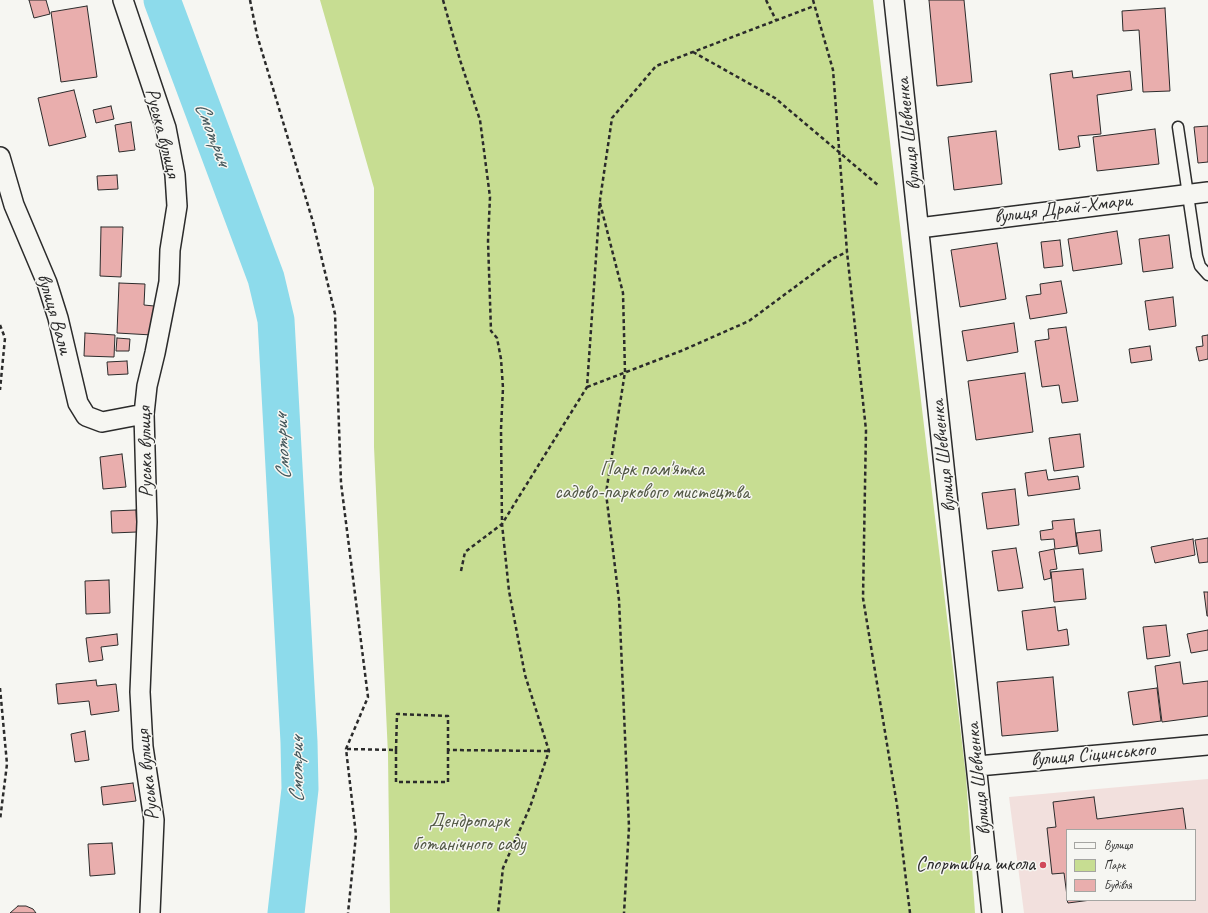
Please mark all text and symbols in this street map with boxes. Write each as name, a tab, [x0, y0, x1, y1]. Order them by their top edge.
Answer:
street label: вулиця Шевченка	[891, 77, 927, 191]
street label: Руська вулиця	[139, 86, 185, 180]
water label: Смотрич	[188, 99, 236, 169]
street label: вулиця Драй-Хмари	[993, 189, 1133, 229]
street label: вулиця Вали	[31, 271, 77, 357]
street label: вулиця Шевченка	[926, 399, 962, 513]
street label: Руська вулиця	[133, 406, 159, 498]
water label: Смотрич	[269, 414, 297, 480]
park label: Парк пам'ятка садово-паркового мистецтва	[555, 458, 749, 505]
street label: вулиця Шевченка	[961, 722, 997, 836]
street label: Руська вулиця	[131, 728, 165, 822]
water label: Смотрич	[284, 737, 310, 803]
street label: вулиця Сіцинського	[1030, 738, 1156, 772]
park label: Дендропарк ботанічного саду	[412, 810, 526, 857]
legend	[1066, 829, 1196, 901]
text: Вулиця	[1104, 837, 1132, 853]
place label: Спортивна школа	[916, 853, 1035, 877]
text: Парк	[1104, 857, 1125, 873]
marker: Спортивна школа	[1038, 860, 1048, 870]
text: Будівля	[1104, 877, 1132, 893]

